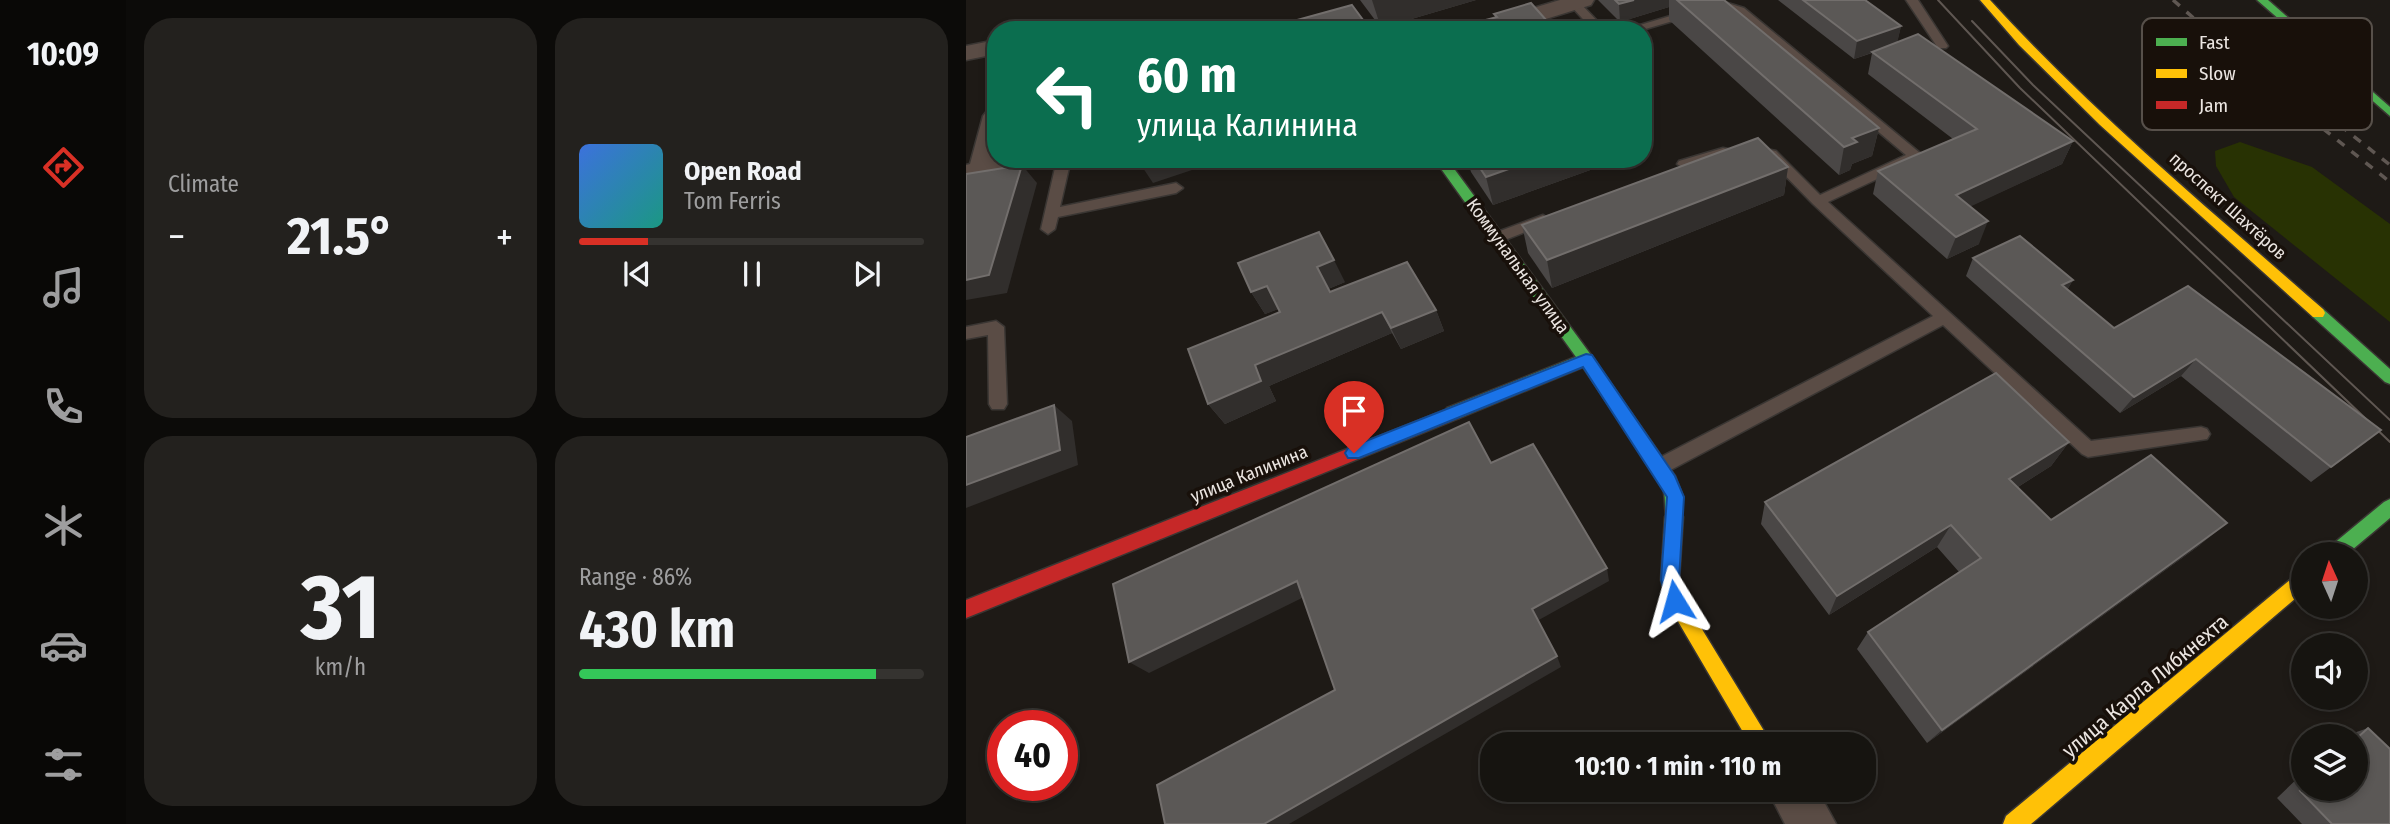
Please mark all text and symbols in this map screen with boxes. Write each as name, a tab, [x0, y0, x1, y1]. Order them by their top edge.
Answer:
legend	[2142, 18, 2372, 130]
text: Fast	[2199, 31, 2230, 54]
text: 10:09	[27, 35, 99, 73]
text: 60 m	[1137, 46, 1237, 105]
icon: left	[1022, 49, 1113, 140]
text: Slow	[2199, 62, 2236, 85]
text: Jam	[2199, 94, 2228, 117]
text: улица Калинина	[1137, 106, 1358, 144]
icon: directions	[39, 143, 88, 192]
street label: проспект Шахтёров	[2165, 148, 2291, 264]
text: Open Road	[684, 156, 802, 187]
text: Climate	[168, 170, 239, 198]
text: Tom Ferris	[684, 187, 781, 215]
street label: Коммунальная улица	[1462, 194, 1574, 338]
text: 21.5°	[287, 205, 394, 268]
text: −	[168, 214, 185, 260]
text: +	[496, 214, 513, 260]
icon: previous	[618, 255, 656, 293]
icon: pause	[733, 255, 771, 293]
icon: next	[848, 255, 886, 293]
icon: music	[39, 263, 88, 312]
pin	[1324, 381, 1384, 453]
icon: phone	[39, 382, 88, 431]
icon: arrive	[1335, 392, 1373, 430]
street label: улица Калинина	[1187, 440, 1311, 507]
icon: climate	[39, 501, 88, 550]
north arrow	[2291, 542, 2368, 620]
map controls	[2291, 542, 2368, 801]
text: 31	[301, 553, 380, 662]
text: Range · 86%	[579, 563, 692, 591]
position arrow	[1638, 564, 1712, 638]
text: 430 km	[579, 598, 735, 661]
street label: улица Карла Либкнехта	[2057, 609, 2233, 763]
icon: car	[39, 621, 88, 670]
button: sound	[2291, 633, 2368, 710]
text: km/h	[315, 653, 366, 681]
speed limit sign: 40	[987, 710, 1078, 801]
button: layers	[2291, 724, 2368, 801]
icon: filters	[39, 740, 88, 789]
text: 10:10 · 1 min · 110 m	[1575, 751, 1781, 782]

